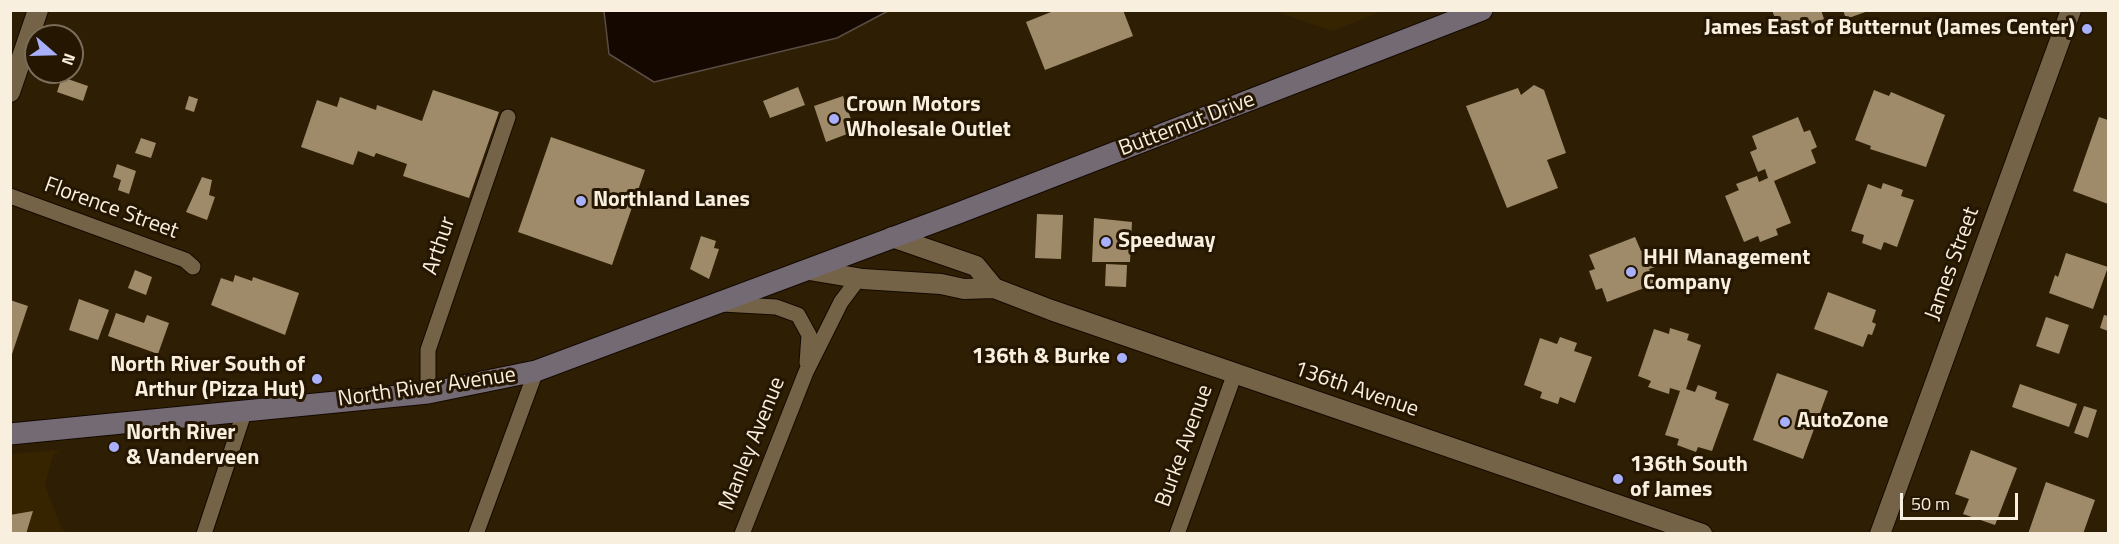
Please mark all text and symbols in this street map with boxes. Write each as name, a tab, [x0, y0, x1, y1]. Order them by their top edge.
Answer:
place label: James East of Butternut (James Center)	[1704, 16, 2075, 42]
marker: James East of Butternut (James Center)	[2080, 22, 2094, 36]
north arrow	[24, 24, 84, 84]
text: N	[56, 50, 82, 69]
street label: Butternut Drive	[1115, 87, 1259, 163]
place label: Crown Motors Wholesale Outlet	[846, 93, 1011, 144]
marker: Crown Motors Wholesale Outlet	[827, 112, 841, 126]
street label: Florence Street	[40, 173, 182, 245]
place label: Northland Lanes	[593, 188, 750, 214]
marker: Northland Lanes	[574, 194, 588, 208]
street label: James Street	[1920, 204, 1986, 324]
street label: Arthur	[418, 214, 462, 278]
place label: Speedway	[1118, 229, 1216, 255]
marker: Speedway	[1099, 235, 1113, 249]
place label: HHI Management Company	[1643, 246, 1810, 298]
marker: HHI Management Company	[1624, 265, 1638, 279]
place label: 136th & Burke	[972, 345, 1110, 371]
marker: 136th & Burke	[1115, 351, 1129, 365]
place label: North River South of Arthur (Pizza Hut)	[110, 353, 305, 404]
street label: 136th Avenue	[1290, 356, 1422, 424]
street label: North River Avenue	[336, 362, 518, 414]
marker: North River South of Arthur (Pizza Hut)	[310, 372, 324, 386]
street label: Manley Avenue	[714, 373, 792, 515]
street label: Burke Avenue	[1151, 381, 1219, 511]
place label: AutoZone	[1797, 409, 1889, 435]
marker: AutoZone	[1778, 415, 1792, 429]
place label: North River & Vanderveen	[126, 421, 259, 472]
marker: North River & Vanderveen	[107, 440, 121, 454]
place label: 136th South of James	[1630, 453, 1748, 505]
marker: 136th South of James	[1611, 472, 1625, 486]
scale bar	[1903, 481, 2022, 519]
text: 50 m	[1911, 490, 1950, 517]

